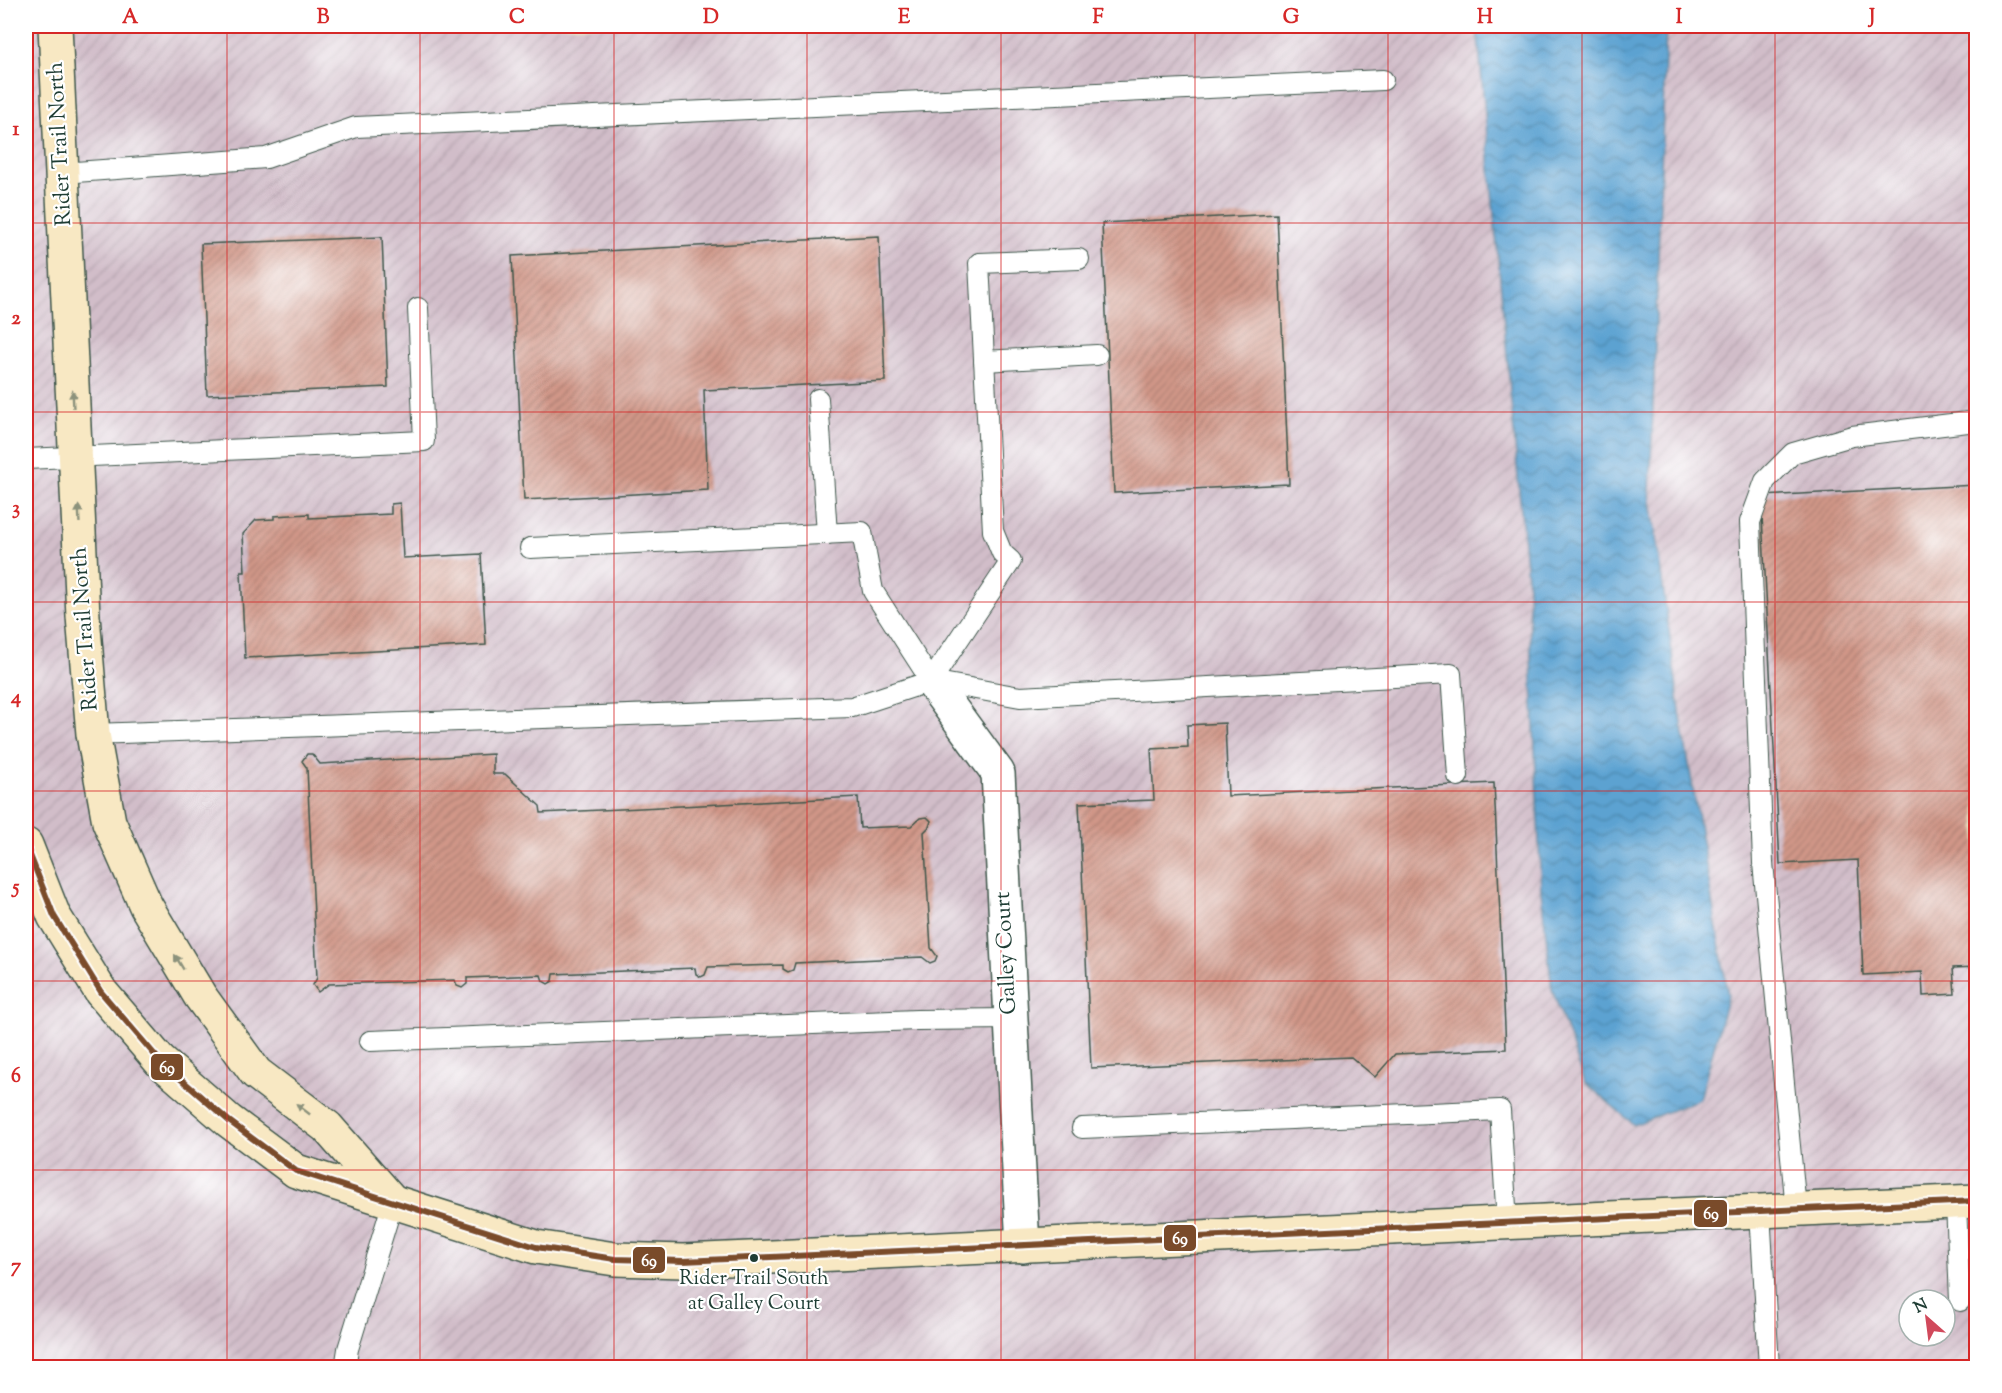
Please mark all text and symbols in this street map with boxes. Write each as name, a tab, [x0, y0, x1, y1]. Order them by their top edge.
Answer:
text: A	[122, 4, 139, 33]
text: B	[317, 4, 330, 33]
text: C	[509, 4, 525, 33]
text: D	[703, 4, 719, 33]
text: E	[898, 4, 911, 33]
text: F	[1092, 4, 1104, 33]
text: G	[1283, 4, 1300, 33]
text: H	[1477, 4, 1493, 33]
text: I	[1676, 4, 1683, 33]
text: J	[1867, 4, 1875, 33]
street label: Rider Trail North	[41, 61, 81, 227]
text: 1	[13, 116, 20, 145]
text: 2	[11, 305, 21, 334]
one-way arrow	[69, 390, 78, 409]
text: 3	[12, 495, 20, 524]
one-way arrow	[74, 504, 83, 523]
street label: Rider Trail North	[64, 546, 108, 712]
text: 4	[10, 684, 21, 713]
text: 5	[11, 874, 20, 903]
street label: Galley Court	[988, 890, 1026, 1015]
one-way arrow	[174, 953, 184, 970]
line badge: 69	[150, 1053, 184, 1081]
text: 69	[159, 1058, 175, 1081]
text: 6	[11, 1063, 21, 1092]
one-way arrow	[296, 1103, 312, 1115]
line badge: 69	[1693, 1199, 1728, 1228]
text: 69	[1703, 1204, 1719, 1227]
line badge: 69	[1163, 1224, 1197, 1252]
text: 69	[1172, 1229, 1188, 1252]
line badge: 69	[632, 1246, 666, 1274]
text: 69	[641, 1251, 657, 1274]
marker: Rider Trail South at Galley Court	[748, 1252, 760, 1264]
text: 7	[11, 1253, 22, 1282]
place label: Rider Trail South at Galley Court	[679, 1265, 829, 1319]
north arrow	[1897, 1288, 1957, 1348]
text: N	[1910, 1294, 1932, 1320]

